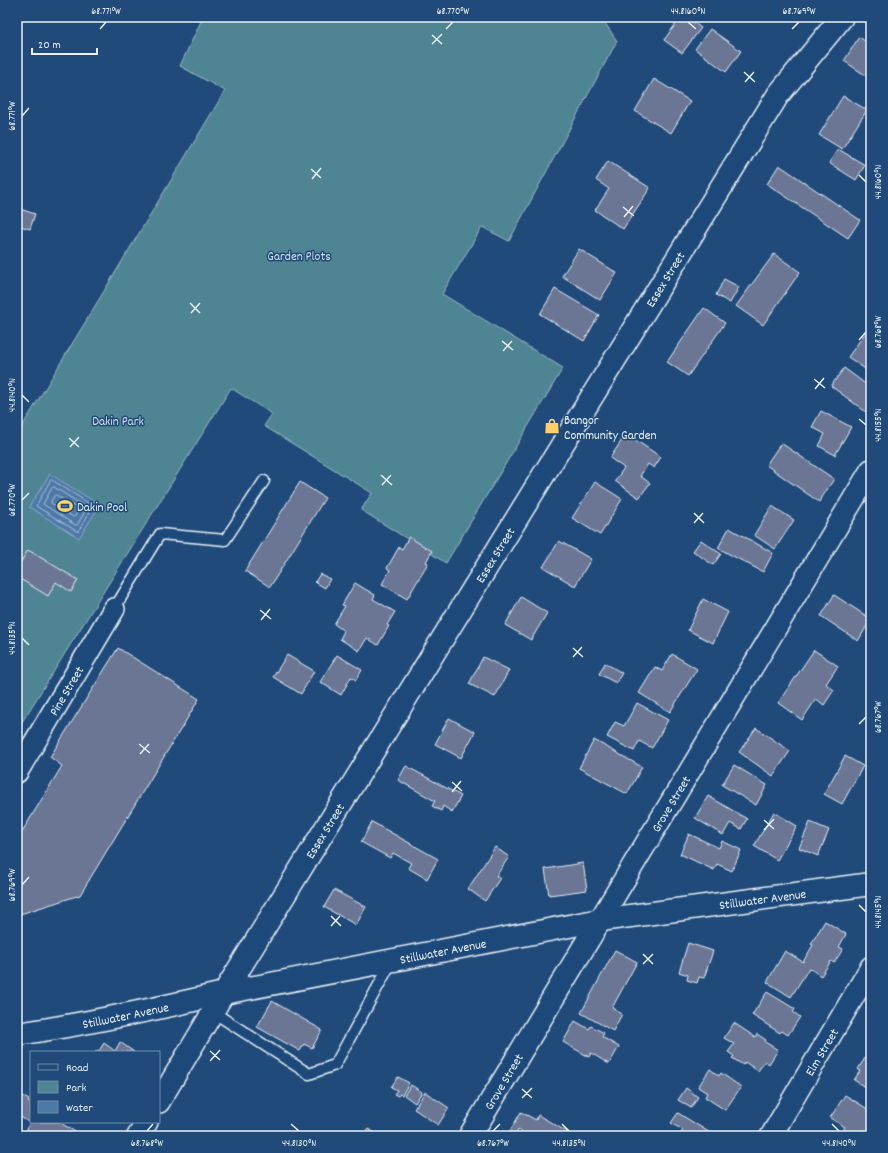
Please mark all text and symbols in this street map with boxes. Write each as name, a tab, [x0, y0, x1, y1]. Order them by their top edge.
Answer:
text: 68.771°W	[91, 5, 121, 19]
text: 68.770°W	[437, 5, 470, 19]
text: 44.8160°N	[671, 5, 705, 19]
text: 68.769°W	[783, 5, 816, 19]
scale bar	[32, 30, 97, 56]
text: 20 m	[38, 37, 61, 54]
text: 68.771°W	[6, 101, 20, 131]
text: 44.8160°N	[872, 165, 886, 199]
park label: Garden Plots	[267, 248, 331, 267]
street label: Essex Street	[642, 249, 691, 312]
text: 68.768°W	[872, 316, 886, 348]
text: 44.8140°N	[6, 378, 20, 412]
text: 44.8155°N	[872, 408, 886, 442]
place label: Bangor Community Garden	[564, 412, 656, 446]
park label: Dakin Park	[92, 413, 144, 432]
shop icon: Bangor Community Garden	[543, 417, 561, 435]
text: 68.770°W	[6, 483, 20, 516]
sports icon: Dakin Pool	[56, 497, 74, 515]
place label: Dakin Pool	[77, 499, 127, 518]
street label: Essex Street	[472, 524, 521, 587]
text: 44.8135°N	[6, 621, 20, 655]
street label: Pine Street	[46, 663, 90, 720]
text: 68.767°W	[872, 701, 886, 733]
street label: Grove Street	[648, 773, 697, 837]
street label: Essex Street	[302, 800, 351, 863]
text: 68.769°W	[6, 868, 20, 901]
street label: Stillwater Avenue	[718, 886, 808, 916]
text: 44.8145°N	[872, 895, 886, 929]
street label: Stillwater Avenue	[398, 935, 488, 971]
street label: Stillwater Avenue	[81, 999, 171, 1035]
street label: Elm Street	[801, 1025, 845, 1080]
street label: Grove Street	[481, 1050, 530, 1114]
legend	[30, 1051, 160, 1123]
text: Road	[66, 1060, 88, 1077]
text: Park	[66, 1080, 87, 1097]
text: Water	[66, 1100, 93, 1117]
text: 68.768°W	[131, 1137, 163, 1151]
text: 44.8130°N	[282, 1137, 316, 1151]
text: 68.767°W	[477, 1137, 509, 1151]
text: 44.8135°N	[552, 1137, 586, 1151]
text: 44.8140°N	[822, 1137, 856, 1151]

